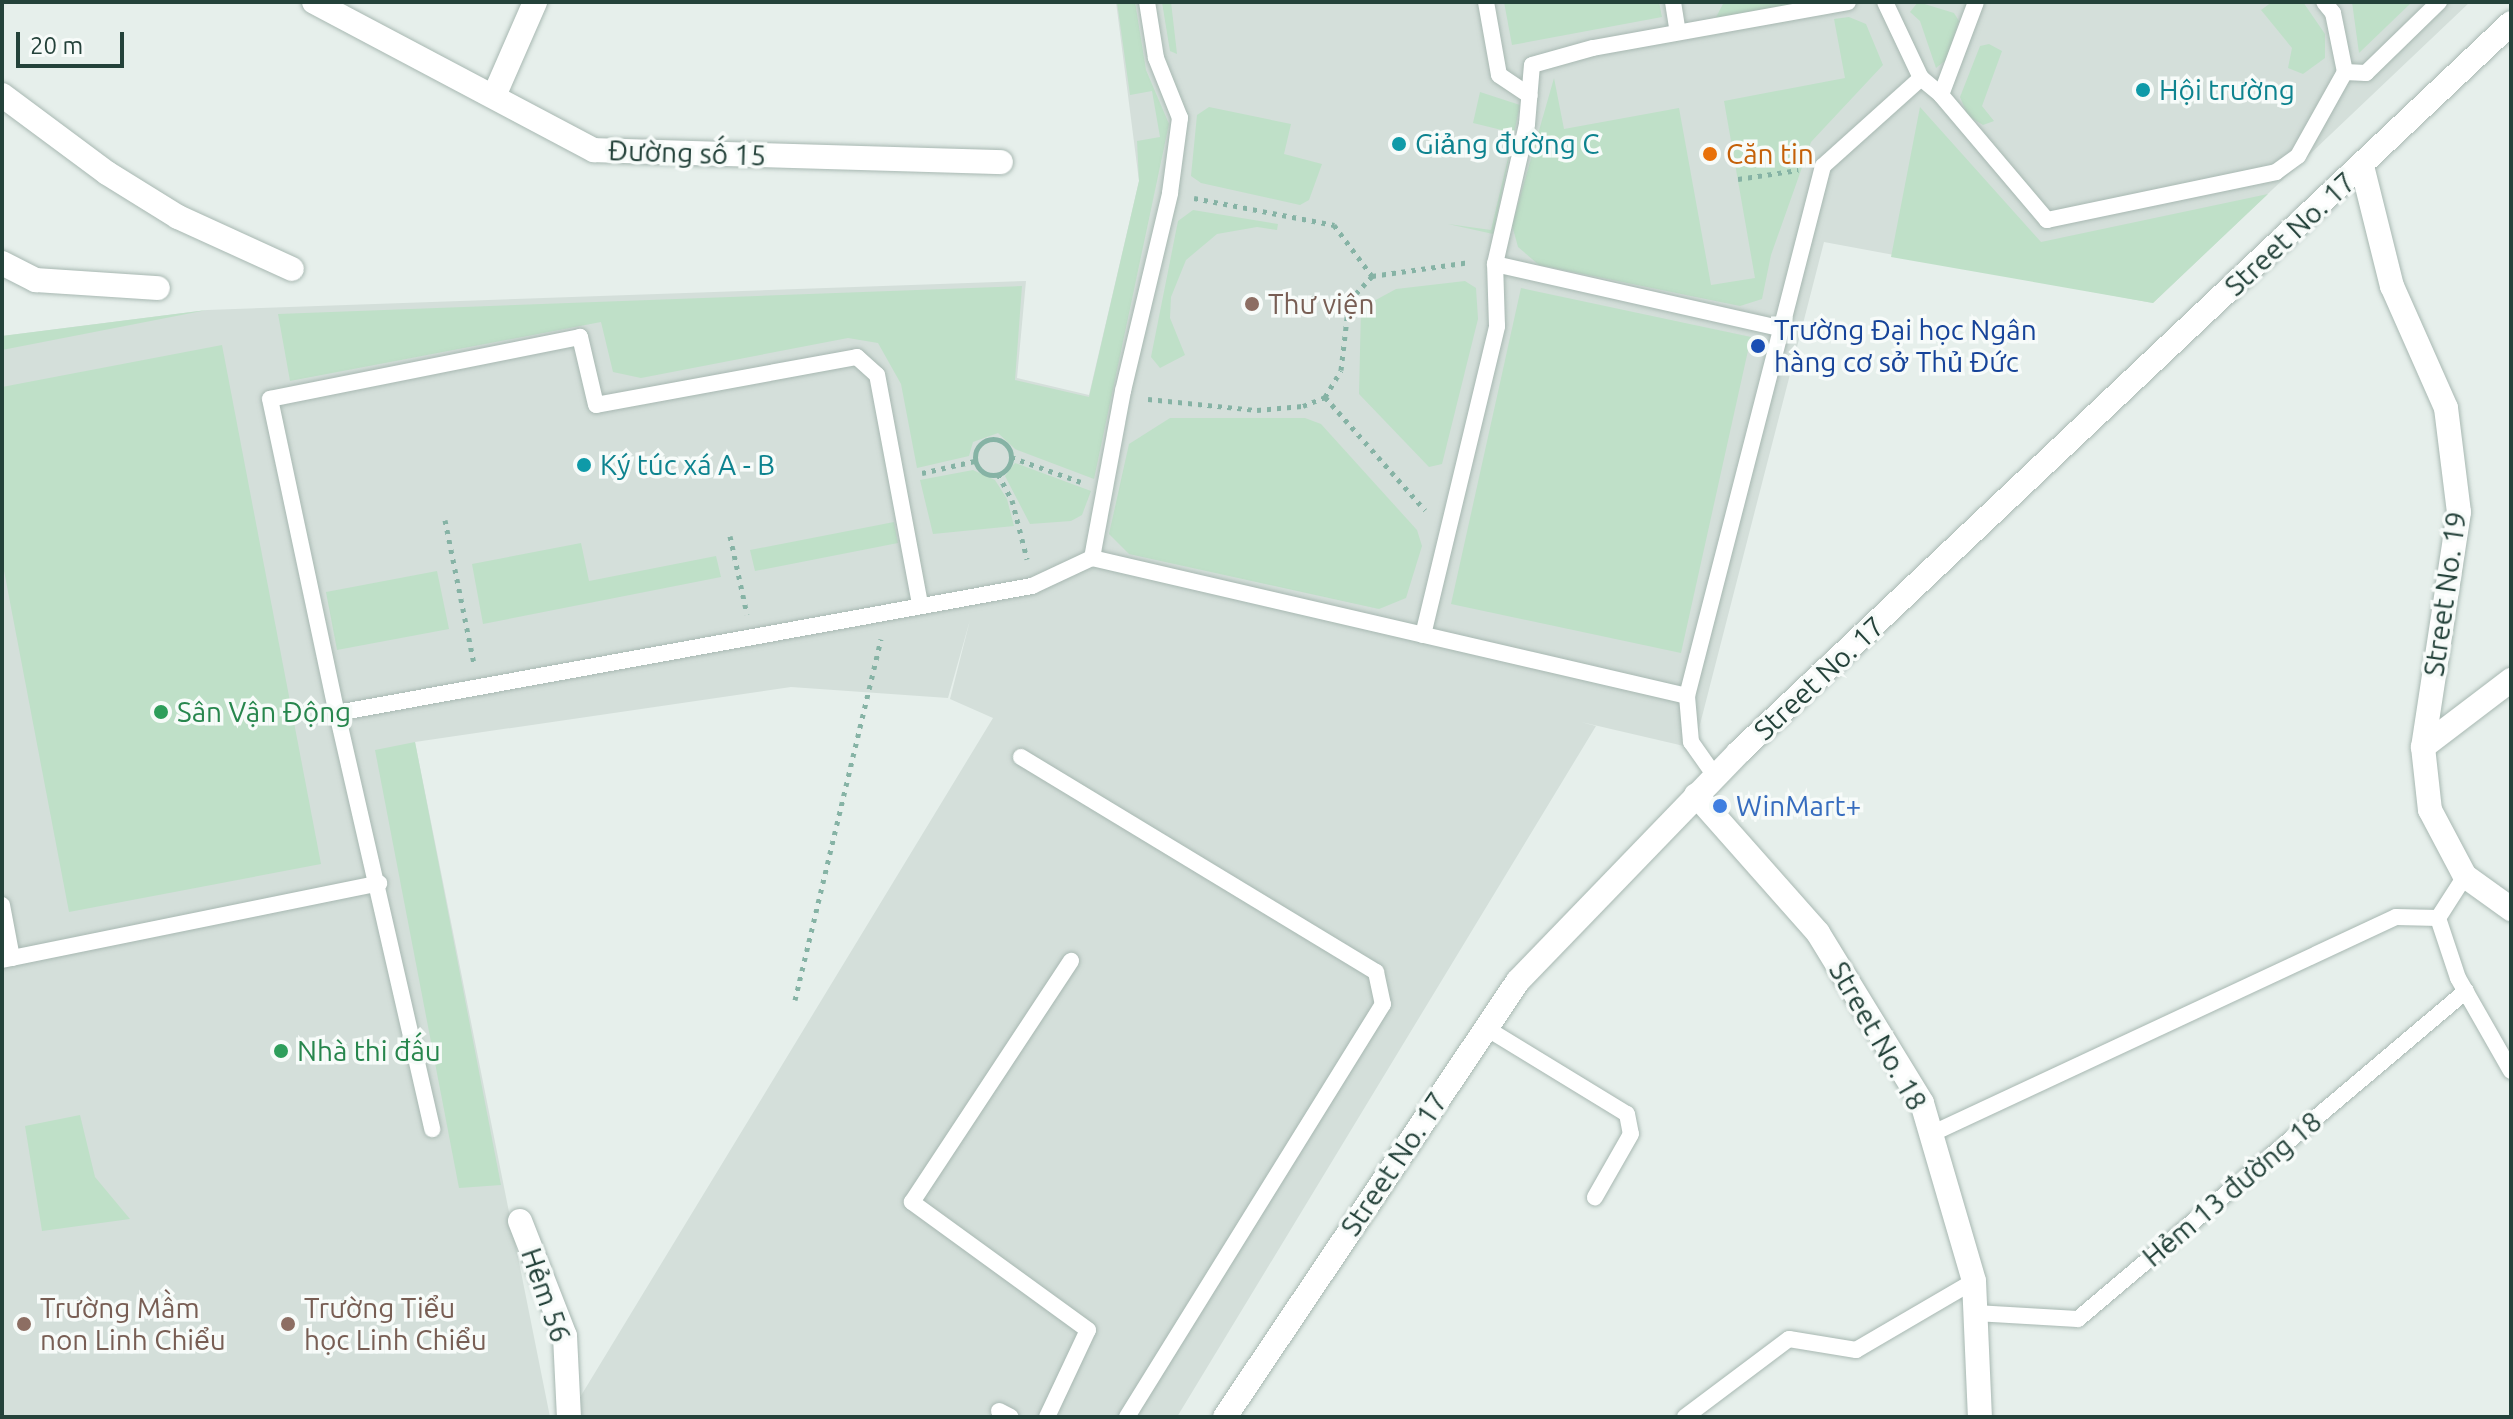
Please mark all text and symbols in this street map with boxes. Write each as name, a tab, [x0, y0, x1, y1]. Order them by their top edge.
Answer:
scale bar	[20, 16, 128, 66]
text: 20 m	[30, 32, 83, 59]
place label: Hội trường	[2159, 73, 2295, 107]
marker: Hội trường	[2134, 81, 2152, 99]
place label: Giảng đường C	[1415, 127, 1599, 161]
street label: Đường số 15	[607, 133, 767, 173]
marker: Giảng đường C	[1390, 135, 1408, 153]
place label: Căn tin	[1726, 137, 1814, 171]
marker: Căn tin	[1701, 145, 1719, 163]
street label: Street No. 17	[2218, 165, 2362, 303]
place label: Thư viện	[1268, 287, 1374, 321]
marker: Thư viện	[1243, 295, 1261, 313]
place label: Trường Đại học Ngân hàng cơ sở Thủ Đức	[1774, 313, 2037, 379]
marker: Trường Đại học Ngân hàng cơ sở Thủ Đức	[1749, 337, 1767, 355]
place label: Ký túc xá A - B	[600, 448, 775, 482]
marker: Ký túc xá A - B	[575, 456, 593, 474]
street label: Street No. 19	[2417, 510, 2473, 678]
street label: Street No. 17	[1747, 609, 1891, 747]
place label: Sân Vận Động	[177, 695, 351, 729]
marker: Sân Vận Động	[152, 703, 170, 721]
place label: WinMart+	[1736, 789, 1861, 823]
marker: WinMart+	[1711, 797, 1729, 815]
street label: Street No. 18	[1822, 956, 1934, 1116]
place label: Nhà thi đấu	[297, 1034, 441, 1068]
marker: Nhà thi đấu	[272, 1042, 290, 1060]
street label: Street No. 17	[1334, 1086, 1454, 1242]
street label: Hẻm 13 đường 18	[2136, 1104, 2328, 1274]
street label: Hẻm 56	[514, 1244, 578, 1346]
place label: Trường Mầm non Linh Chiểu	[40, 1291, 226, 1357]
place label: Trường Tiểu học Linh Chiểu	[304, 1291, 487, 1357]
marker: Trường Mầm non Linh Chiểu	[15, 1315, 33, 1333]
marker: Trường Tiểu học Linh Chiểu	[279, 1315, 297, 1333]

